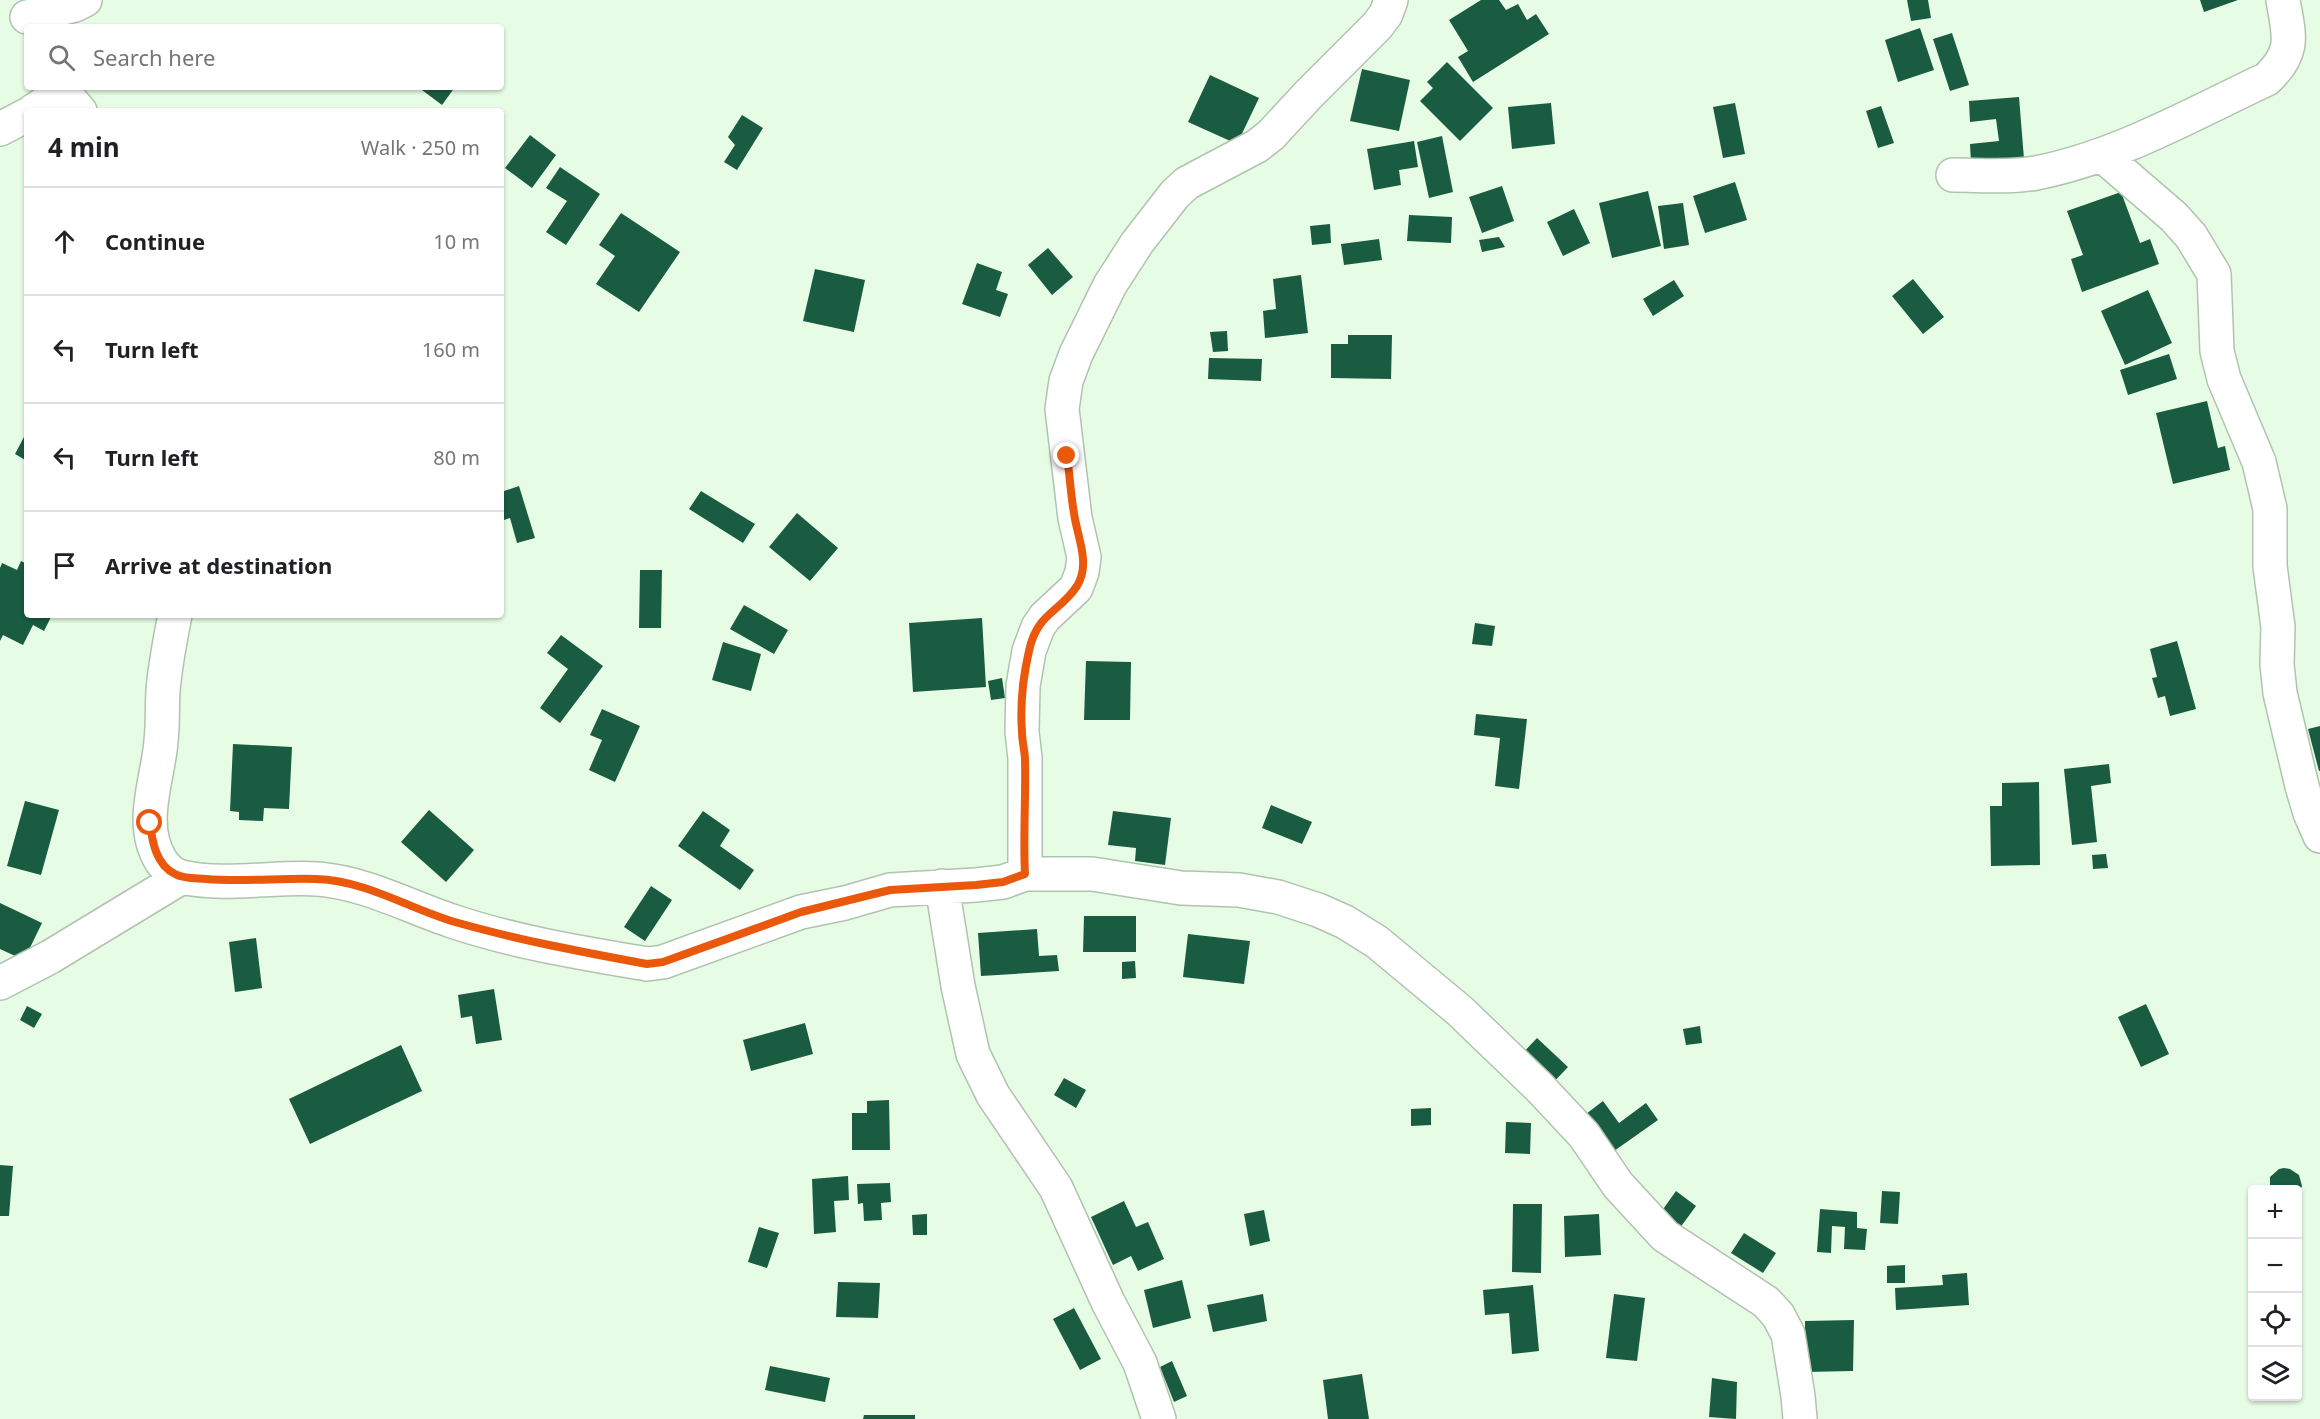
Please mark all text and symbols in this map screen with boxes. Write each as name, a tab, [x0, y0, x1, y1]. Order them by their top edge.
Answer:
search box	[24, 24, 504, 90]
icon: search	[45, 41, 78, 74]
text: Search here	[93, 42, 215, 72]
text: 4 min	[48, 129, 120, 165]
text: Walk · 250 m	[361, 134, 480, 161]
icon: ahead	[48, 225, 81, 258]
text: Continue	[105, 226, 205, 256]
text: 10 m	[433, 228, 480, 255]
icon: left	[48, 333, 81, 366]
text: Turn left	[105, 334, 199, 364]
text: 160 m	[422, 336, 480, 363]
icon: left	[48, 441, 81, 474]
text: Turn left	[105, 442, 199, 472]
route end	[1053, 442, 1079, 468]
text: 80 m	[433, 444, 480, 471]
icon: arrive	[48, 549, 81, 582]
text: Arrive at destination	[105, 550, 332, 580]
route start	[136, 809, 162, 835]
map controls	[2248, 1185, 2302, 1401]
button: +	[2248, 1185, 2302, 1239]
button: −	[2248, 1239, 2302, 1293]
button: locate	[2248, 1293, 2302, 1347]
button: layers	[2248, 1347, 2302, 1401]

